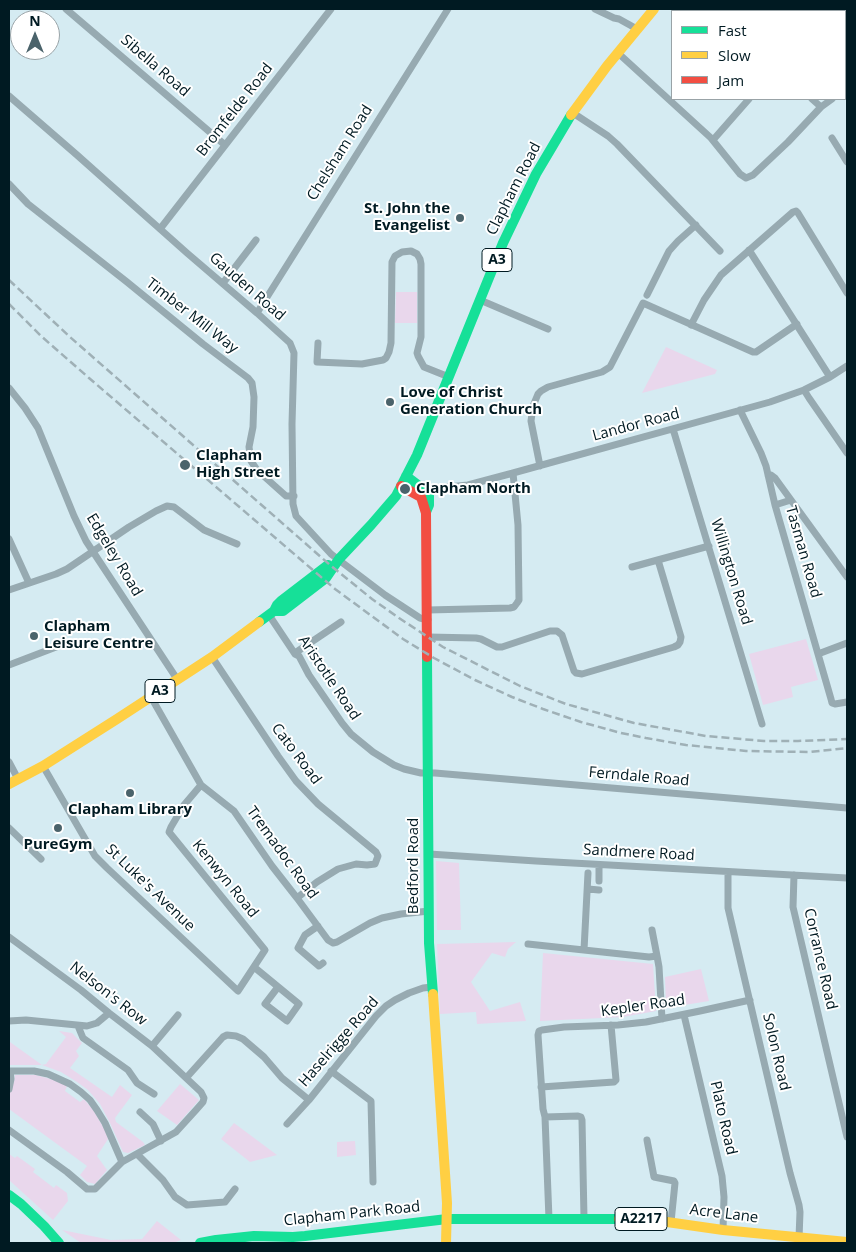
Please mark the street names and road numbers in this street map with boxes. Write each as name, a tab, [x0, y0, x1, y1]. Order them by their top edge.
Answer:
street label: Sibella Road	[117, 31, 193, 101]
street label: Bromfelde Road	[193, 60, 277, 160]
street label: Chelsham Road	[303, 102, 377, 204]
street label: Clapham Road	[483, 140, 545, 238]
road number: A3	[482, 248, 512, 272]
street label: Gauden Road	[205, 249, 289, 325]
street label: Timber Mill Way	[142, 274, 242, 358]
street label: Landor Road	[591, 405, 681, 445]
street label: Tasman Road	[781, 504, 825, 600]
street label: Edgeley Road	[82, 510, 146, 600]
street label: Willington Road	[706, 517, 756, 627]
street label: Aristotle Road	[294, 632, 364, 724]
road number: A3	[145, 679, 175, 702]
street label: Cato Road	[267, 720, 325, 788]
street label: Ferndale Road	[588, 764, 690, 790]
street label: Tremadoc Road	[242, 803, 322, 903]
street label: Bedford Road	[405, 818, 423, 914]
street label: Kenwyn Road	[188, 836, 262, 922]
street label: St Luke's Avenue	[102, 841, 198, 935]
street label: Sandmere Road	[583, 841, 695, 865]
street label: Corrance Road	[800, 907, 840, 1011]
street label: Nelson's Row	[66, 958, 150, 1030]
street label: Kepler Road	[600, 991, 686, 1021]
street label: Haselrigge Road	[295, 993, 383, 1091]
street label: Solon Road	[758, 1012, 794, 1092]
street label: Plato Road	[706, 1079, 740, 1157]
street label: Clapham Park Road	[283, 1198, 421, 1230]
street label: Acre Lane	[689, 1201, 759, 1227]
road number: A2217	[615, 1208, 667, 1230]

